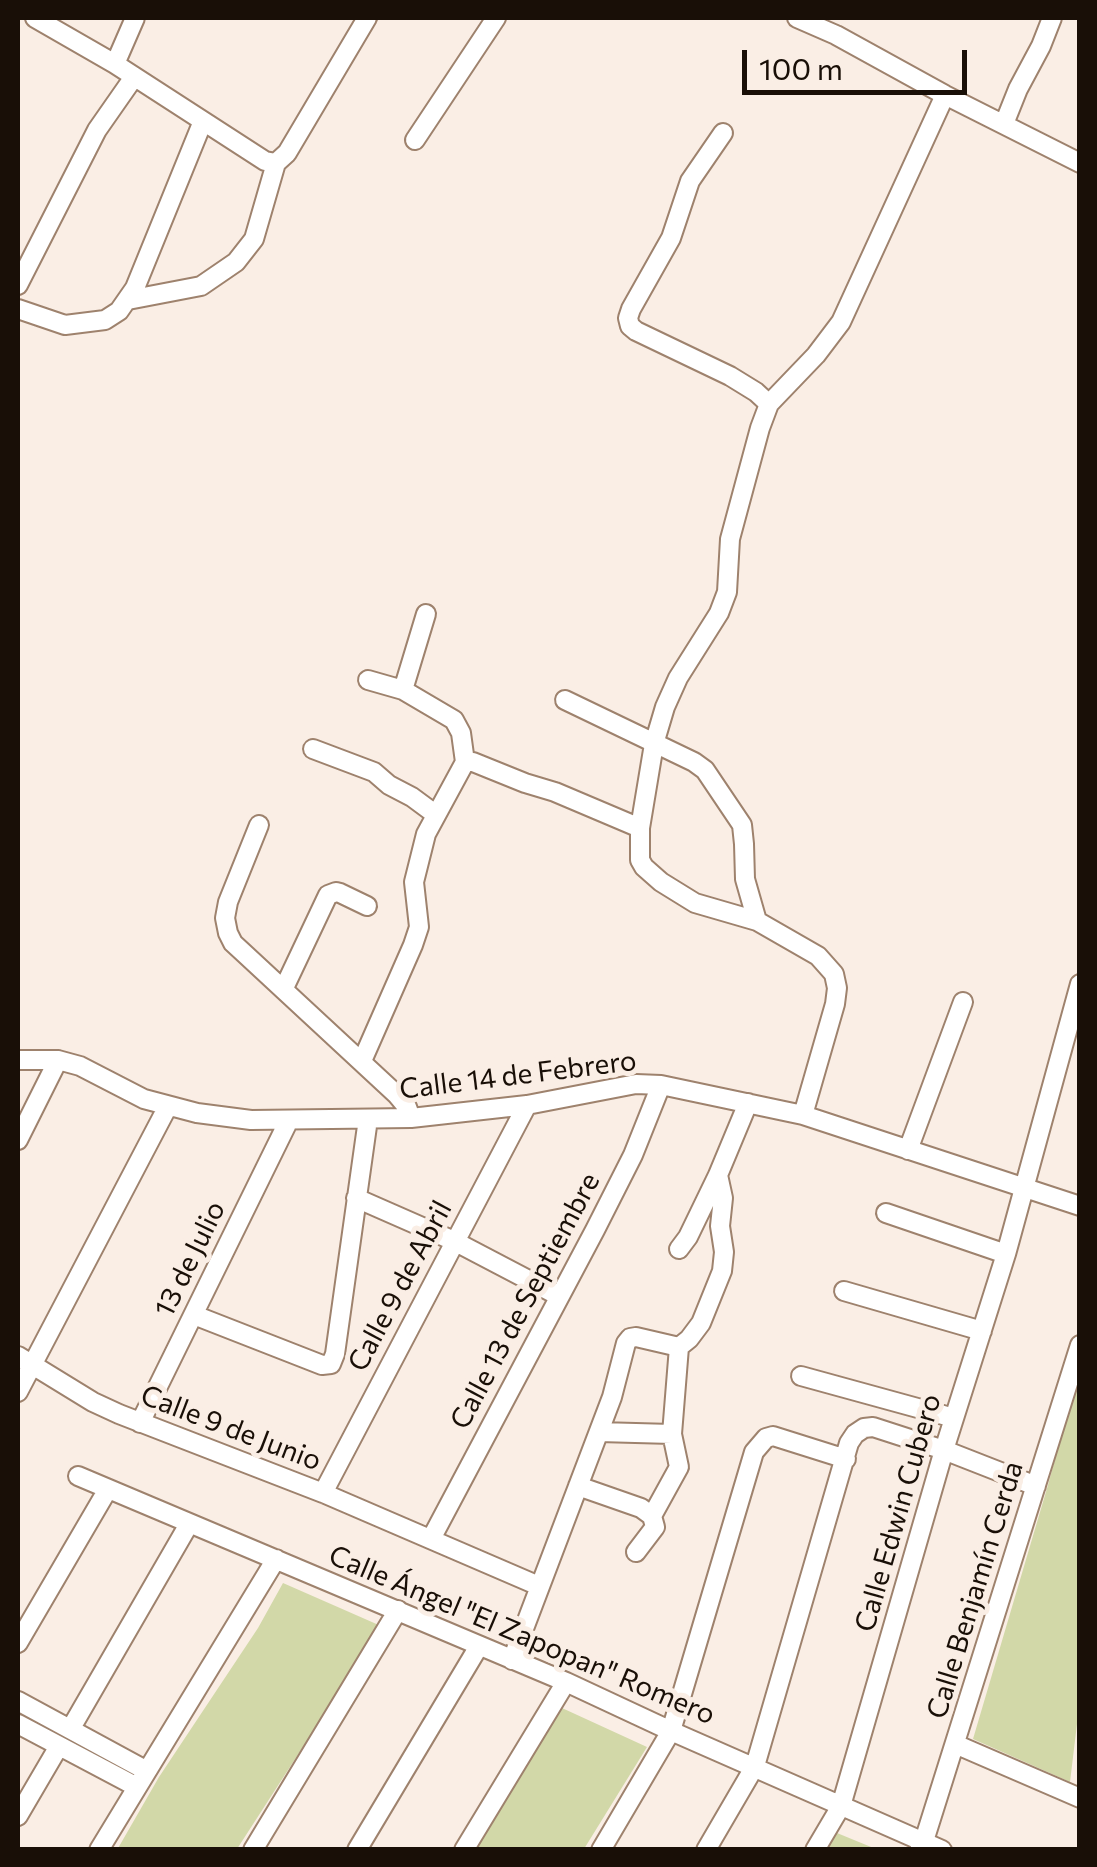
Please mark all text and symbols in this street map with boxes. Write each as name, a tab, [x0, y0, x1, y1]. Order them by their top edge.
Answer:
scale bar	[747, 30, 972, 92]
text: 100 m	[759, 49, 843, 86]
street label: Calle 14 de Febrero	[398, 1044, 638, 1106]
street label: Calle 13 de Septiembre	[443, 1167, 607, 1435]
street label: Calle 9 de Abril	[341, 1195, 459, 1377]
street label: 13 de Julio	[148, 1196, 232, 1322]
street label: Calle 9 de Junio	[136, 1378, 326, 1478]
street label: Calle Edwin Cubero	[848, 1390, 948, 1636]
street label: Calle Benjamín Cerda	[920, 1457, 1030, 1723]
street label: Calle Ángel "El Zapopan" Romero	[324, 1538, 720, 1732]

